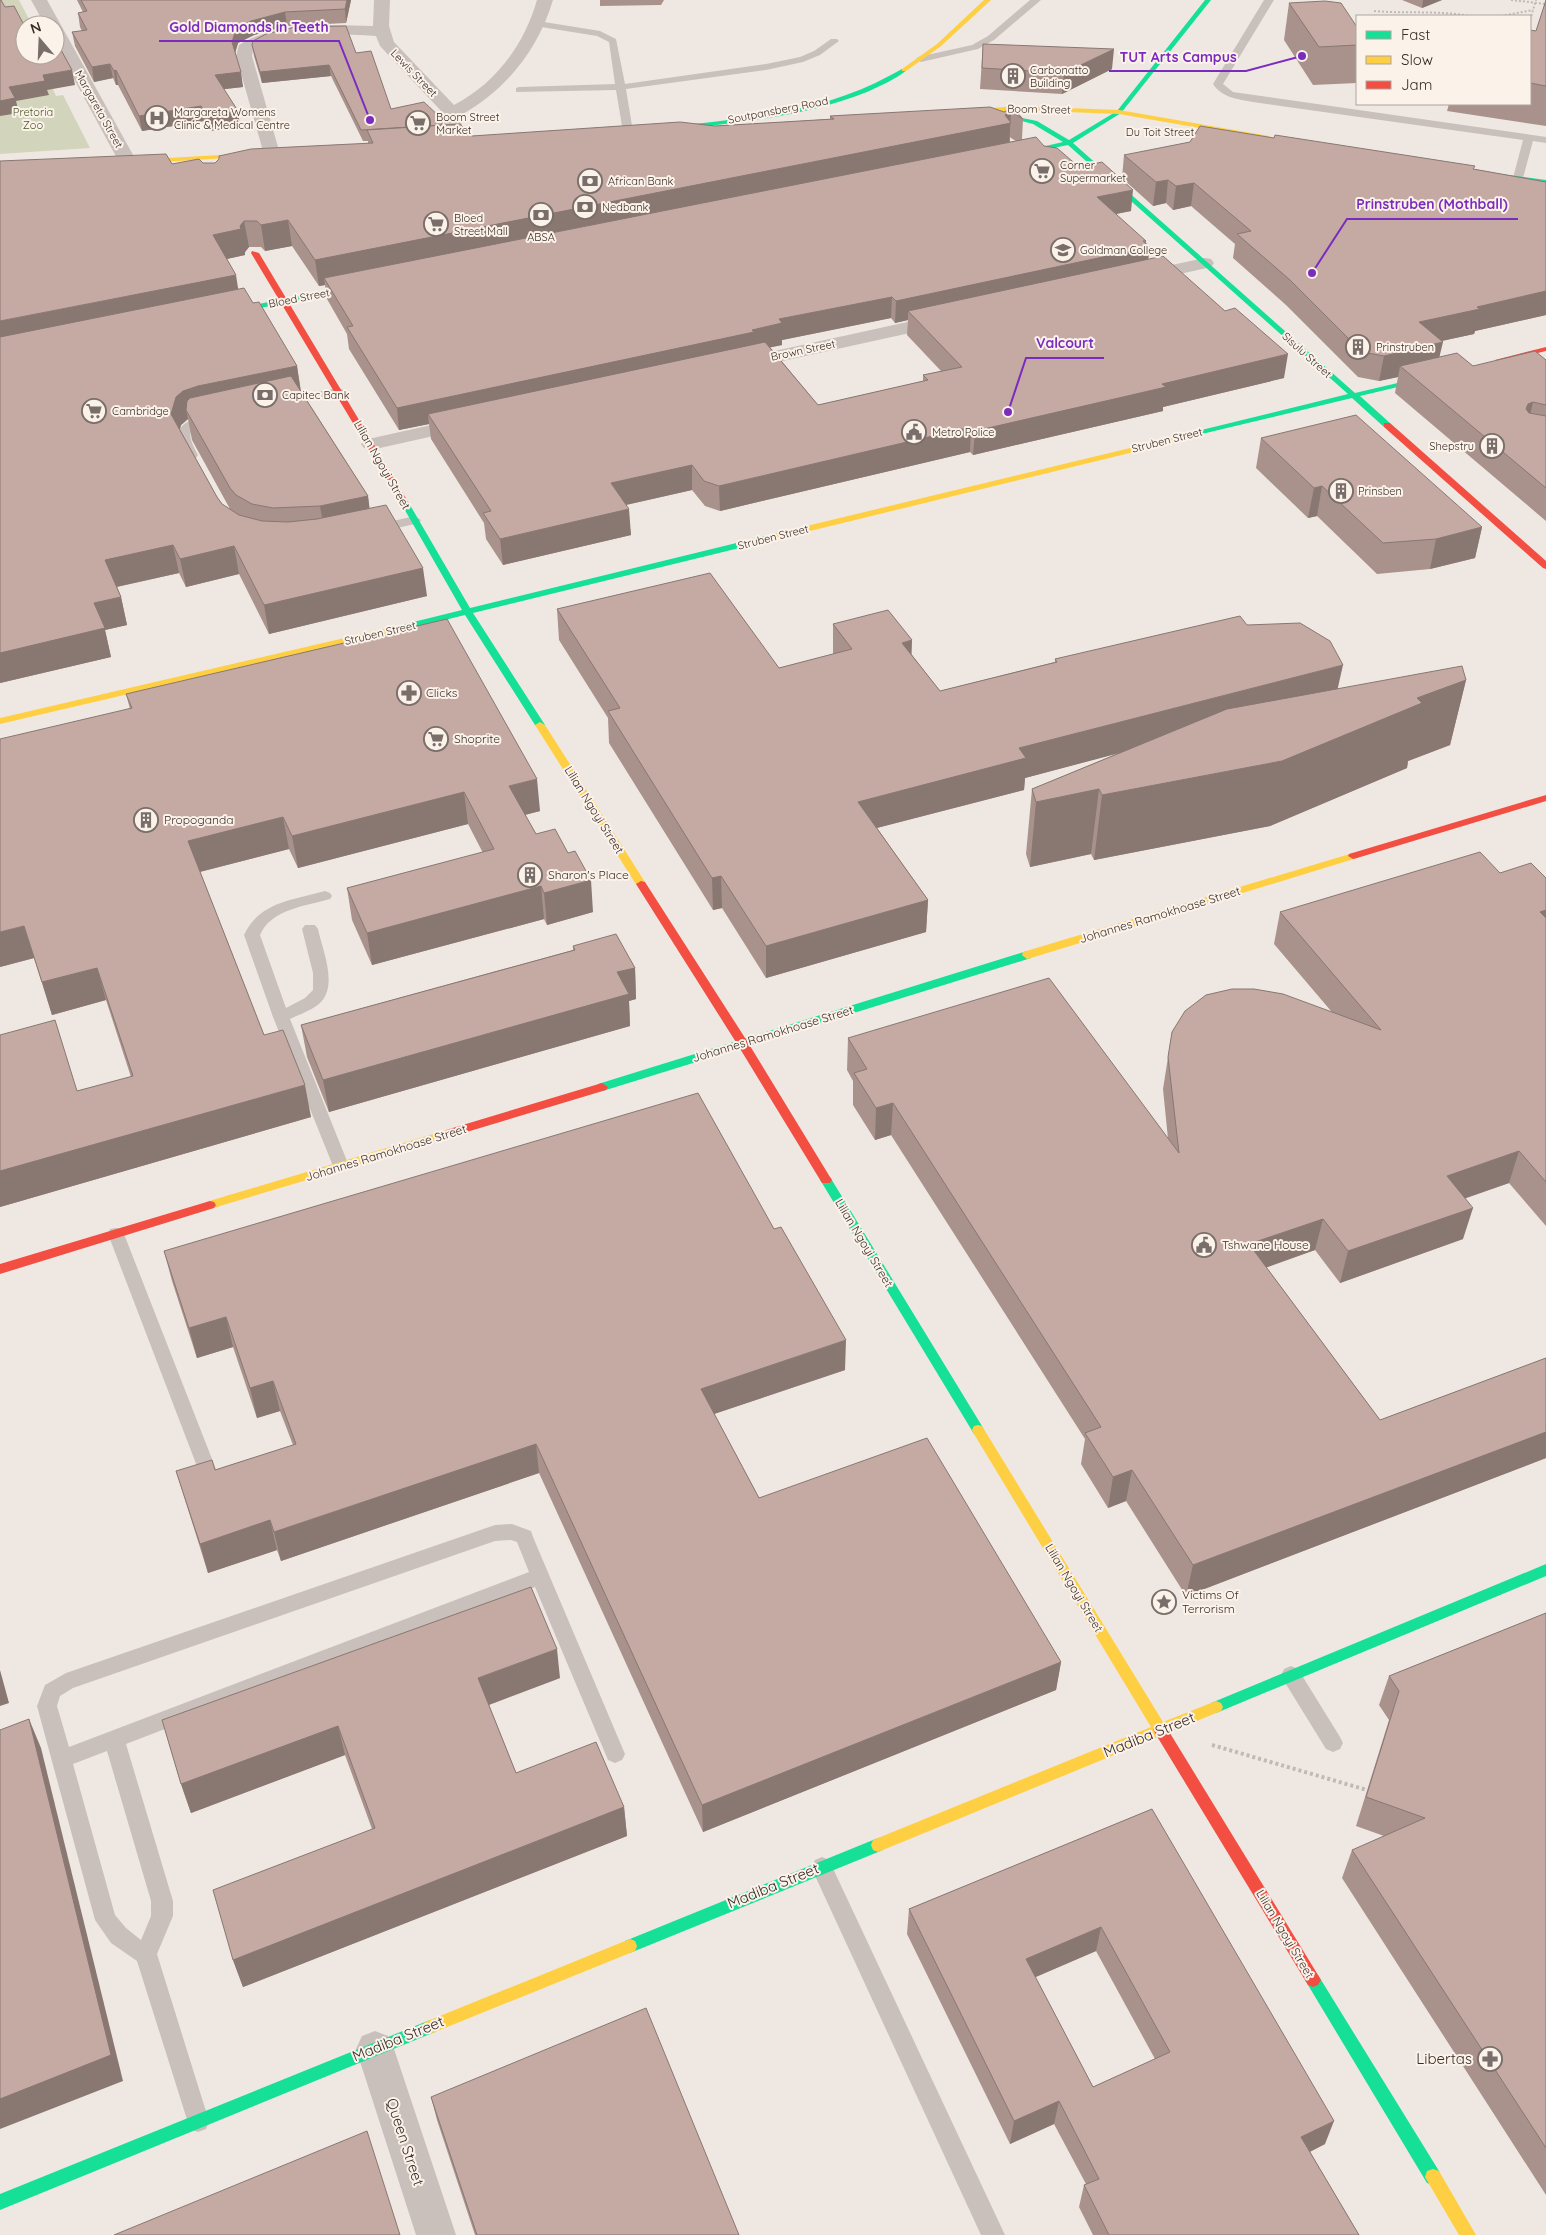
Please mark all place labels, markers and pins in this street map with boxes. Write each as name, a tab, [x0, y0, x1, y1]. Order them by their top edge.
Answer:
callout: Gold Diamonds in Teeth	[159, 12, 339, 41]
callout: TUT Arts Campus	[1109, 42, 1246, 71]
building icon: Carbonatto Building	[1000, 63, 1026, 89]
place label: Carbonatto Building	[1030, 63, 1089, 90]
hospital icon: Margareta Womens Clinic & Medical Centre	[144, 105, 170, 131]
place label: Margareta Womens Clinic & Medical Centre	[174, 105, 290, 132]
supermarket icon: Boom Street Market	[405, 110, 431, 136]
place label: Boom Street Market	[436, 110, 500, 137]
supermarket icon: Corner Supermarket	[1029, 158, 1055, 184]
place label: Corner Supermarket	[1060, 158, 1126, 185]
bank icon: African Bank	[577, 168, 603, 194]
place label: African Bank	[608, 174, 674, 188]
callout: Prinstruben (Mothball)	[1347, 190, 1518, 219]
bank icon: Nedbank	[572, 194, 598, 220]
place label: Nedbank	[602, 200, 649, 214]
bank icon: ABSA	[528, 202, 554, 228]
supermarket icon: Bloed Street Mall	[423, 211, 449, 237]
place label: Bloed Street Mall	[454, 211, 508, 238]
place label: ABSA	[527, 230, 555, 244]
school or university icon: Goldman College	[1050, 237, 1076, 263]
place label: Goldman College	[1080, 243, 1167, 257]
callout: Valcourt	[1026, 329, 1104, 358]
building icon: Prinstruben	[1345, 334, 1371, 360]
place label: Prinstruben	[1376, 340, 1434, 354]
bank icon: Capitec Bank	[252, 382, 278, 408]
place label: Capitec Bank	[282, 388, 350, 402]
supermarket icon: Cambridge	[81, 398, 107, 424]
place label: Cambridge	[112, 404, 169, 418]
public building icon: Metro Police	[901, 419, 927, 445]
place label: Metro Police	[932, 425, 995, 439]
building icon: Shepstru	[1479, 433, 1505, 459]
place label: Shepstru	[1429, 439, 1474, 453]
building icon: Prinsben	[1328, 478, 1354, 504]
place label: Prinsben	[1358, 484, 1402, 498]
pharmacy icon: Clicks	[396, 680, 422, 706]
place label: Clicks	[426, 685, 458, 700]
supermarket icon: Shoprite	[423, 726, 449, 752]
place label: Shoprite	[454, 731, 500, 746]
building icon: Propoganda	[133, 807, 159, 833]
place label: Propoganda	[164, 812, 233, 827]
building icon: Sharon's Place	[517, 862, 543, 888]
place label: Sharon's Place	[548, 867, 629, 882]
public building icon: Tshwane House	[1191, 1232, 1217, 1258]
place label: Tshwane House	[1222, 1237, 1309, 1252]
place label: Victims Of Terrorism	[1182, 1587, 1239, 1616]
place icon: Victims Of Terrorism	[1151, 1589, 1177, 1615]
pharmacy icon: Libertas	[1477, 2046, 1503, 2072]
place label: Libertas	[1416, 2049, 1472, 2068]

